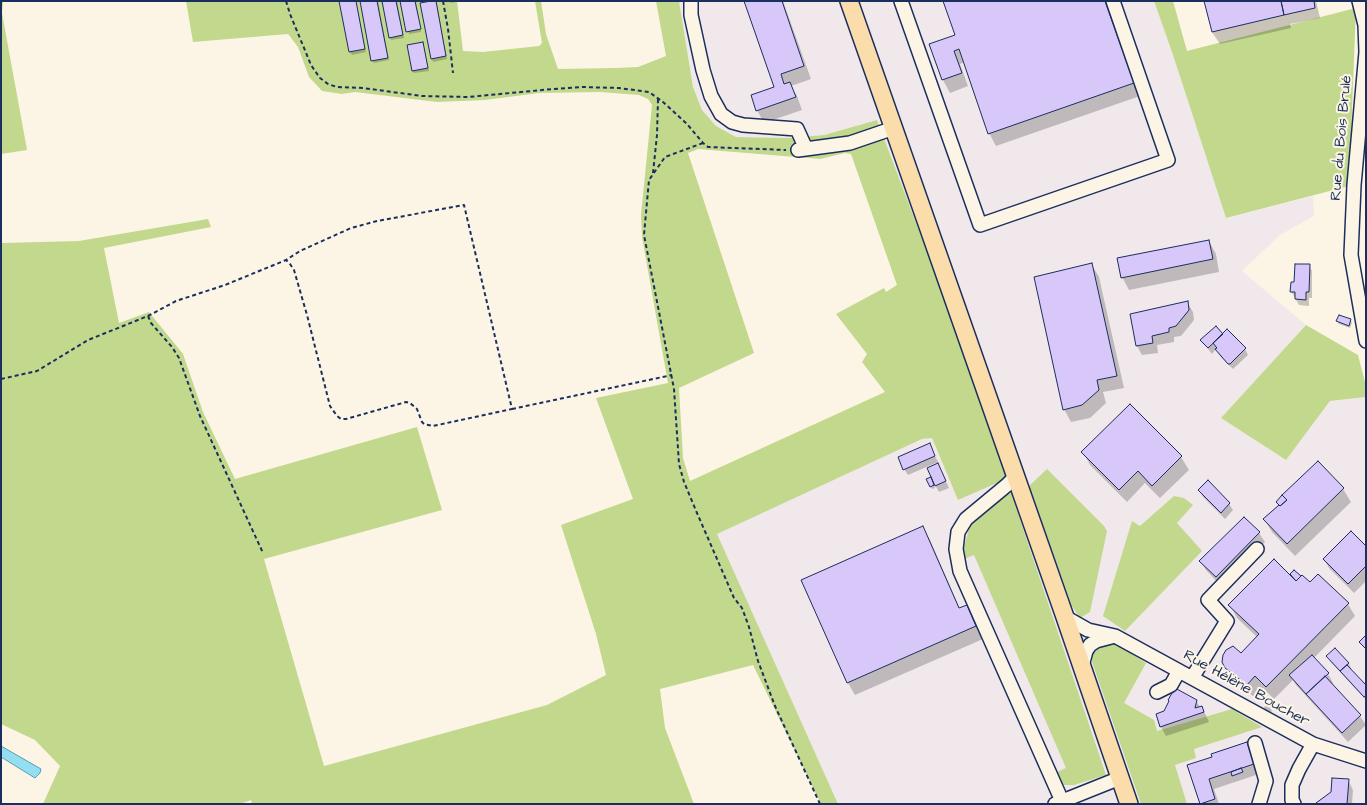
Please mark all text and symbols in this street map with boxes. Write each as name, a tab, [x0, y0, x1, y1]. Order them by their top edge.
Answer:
street label: Rue du Bois Brulé	[1328, 75, 1356, 201]
street label: Rue Hélène Boucher	[1180, 647, 1312, 731]

